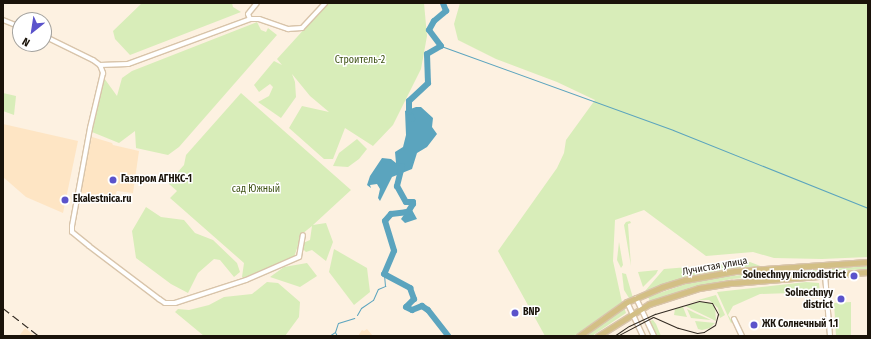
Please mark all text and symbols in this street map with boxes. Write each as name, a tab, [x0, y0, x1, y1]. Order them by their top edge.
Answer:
north arrow	[12, 12, 52, 52]
text: N	[20, 35, 32, 49]
park label: Строитель-2	[335, 55, 385, 67]
place label: Газпром АГНКС-1	[121, 174, 192, 186]
marker: Газпром АГНКС-1	[108, 175, 118, 185]
park label: сад Южный	[232, 184, 280, 196]
place label: Ekalestnica.ru	[73, 194, 131, 206]
marker: Ekalestnica.ru	[60, 195, 70, 205]
street label: Лучистая улица	[682, 255, 748, 279]
place label: Solnechnyy microdistrict	[743, 270, 846, 282]
marker: Solnechnyy microdistrict	[849, 271, 859, 281]
place label: Solnechnyy district	[785, 287, 833, 310]
marker: Solnechnyy district	[836, 294, 846, 304]
place label: BNP	[523, 307, 540, 319]
marker: BNP	[510, 308, 520, 318]
place label: ЖК Солнечный 1.1	[762, 319, 838, 331]
marker: ЖК Солнечный 1.1	[749, 320, 759, 330]

